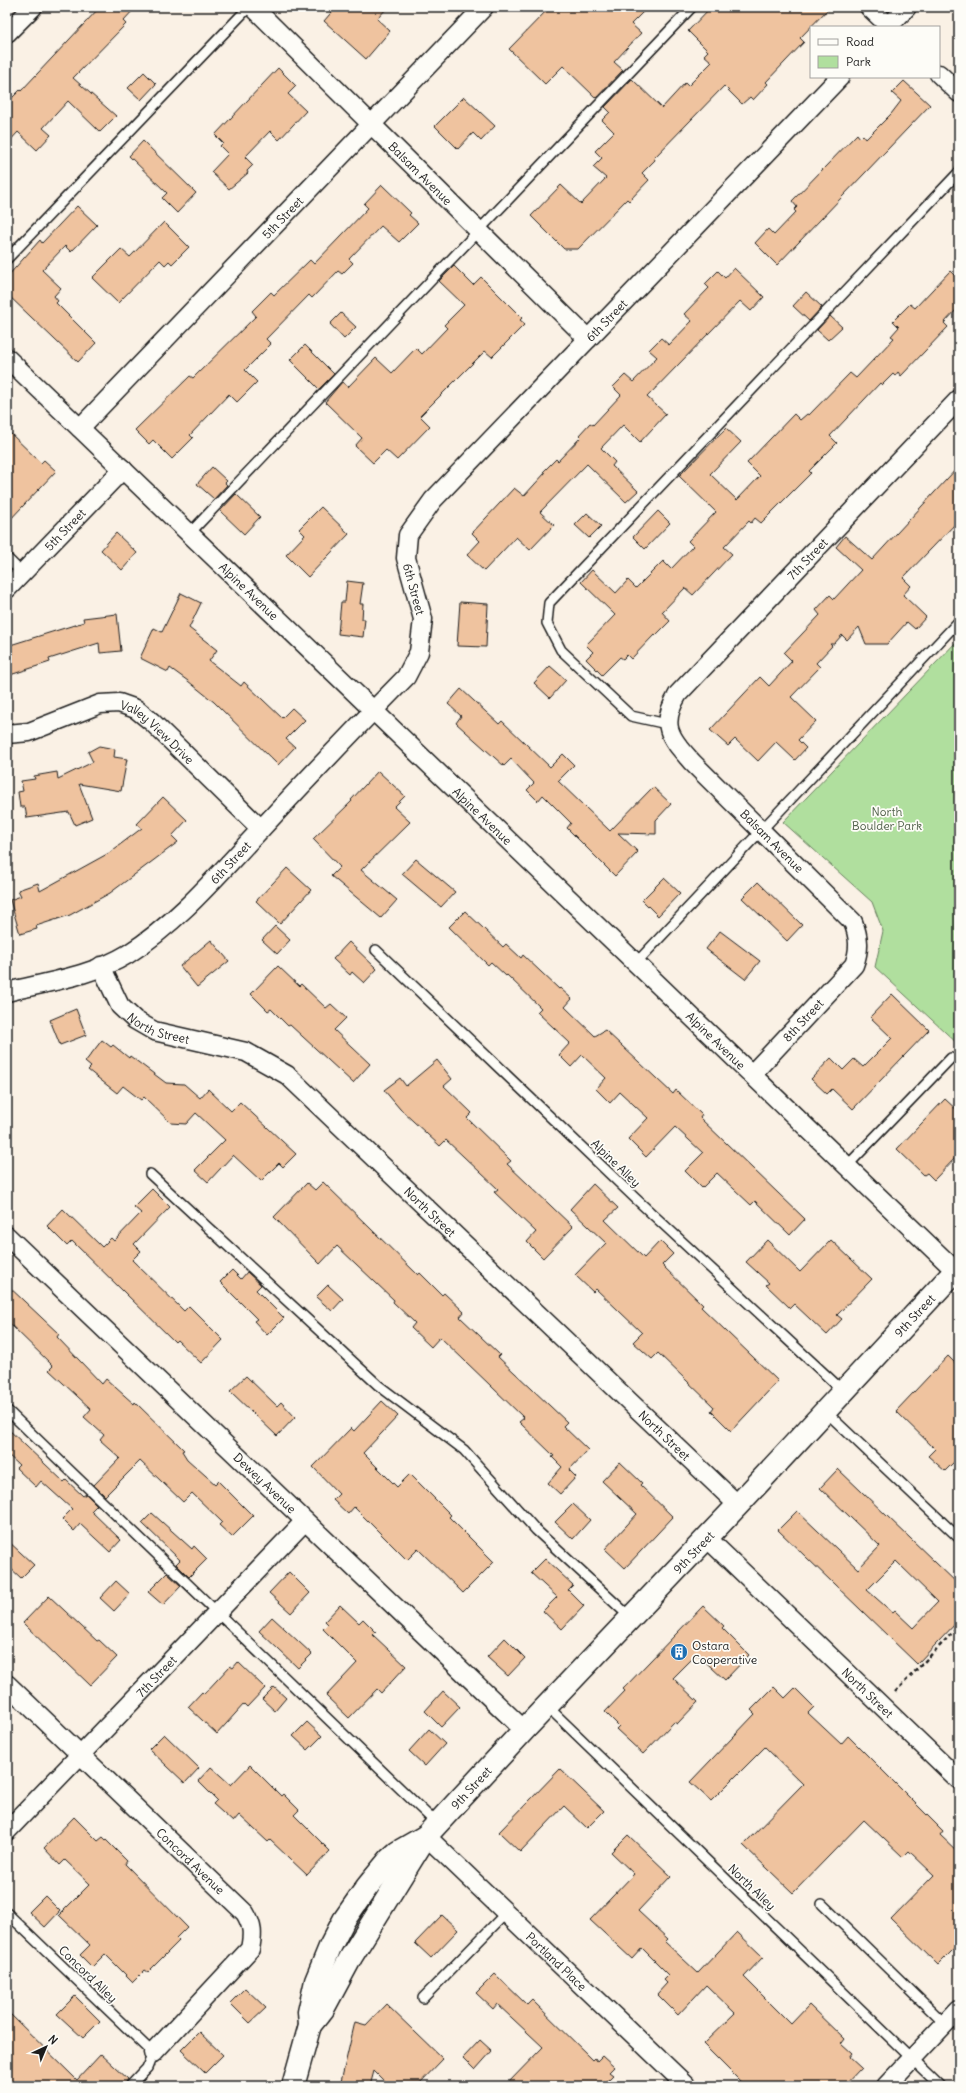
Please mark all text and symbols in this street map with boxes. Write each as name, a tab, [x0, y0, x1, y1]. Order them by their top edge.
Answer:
legend	[810, 26, 940, 78]
text: Road	[846, 34, 874, 49]
text: Park	[846, 54, 871, 69]
street label: Balsam Avenue	[386, 138, 456, 208]
street label: 5th Street	[258, 193, 306, 242]
street label: 6th Street	[582, 296, 630, 344]
street label: 5th Street	[41, 505, 88, 554]
street label: 7th Street	[784, 535, 830, 582]
street label: Alpine Avenue	[216, 559, 282, 623]
street label: 6th Street	[400, 562, 428, 616]
street label: Valley View Drive	[119, 697, 197, 767]
street label: Alpine Avenue	[450, 784, 515, 848]
park label: North Boulder Park	[852, 804, 922, 833]
street label: Balsam Avenue	[737, 806, 807, 876]
street label: 6th Street	[207, 838, 254, 887]
street label: 8th Street	[779, 996, 826, 1044]
street label: Alpine Avenue	[683, 1008, 749, 1072]
street label: North Street	[124, 1009, 191, 1046]
street label: Alpine Alley	[588, 1136, 644, 1190]
street label: North Street	[401, 1183, 459, 1240]
street label: 9th Street	[891, 1291, 938, 1340]
street label: North Street	[636, 1407, 694, 1463]
street label: Dewey Avenue	[231, 1449, 300, 1516]
street label: 9th Street	[670, 1528, 717, 1576]
place label: Ostara Cooperative	[692, 1638, 757, 1667]
building icon: Ostara Cooperative	[669, 1642, 689, 1662]
street label: 7th Street	[133, 1652, 179, 1700]
street label: North Street	[839, 1664, 897, 1721]
street label: 9th Street	[447, 1763, 494, 1812]
street label: Concord Avenue	[153, 1824, 228, 1897]
street label: North Alley	[725, 1861, 779, 1913]
street label: Portland Place	[523, 1929, 590, 1994]
street label: Concord Alley	[56, 1942, 120, 2006]
north arrow	[26, 2027, 66, 2067]
text: N	[45, 2032, 61, 2047]

